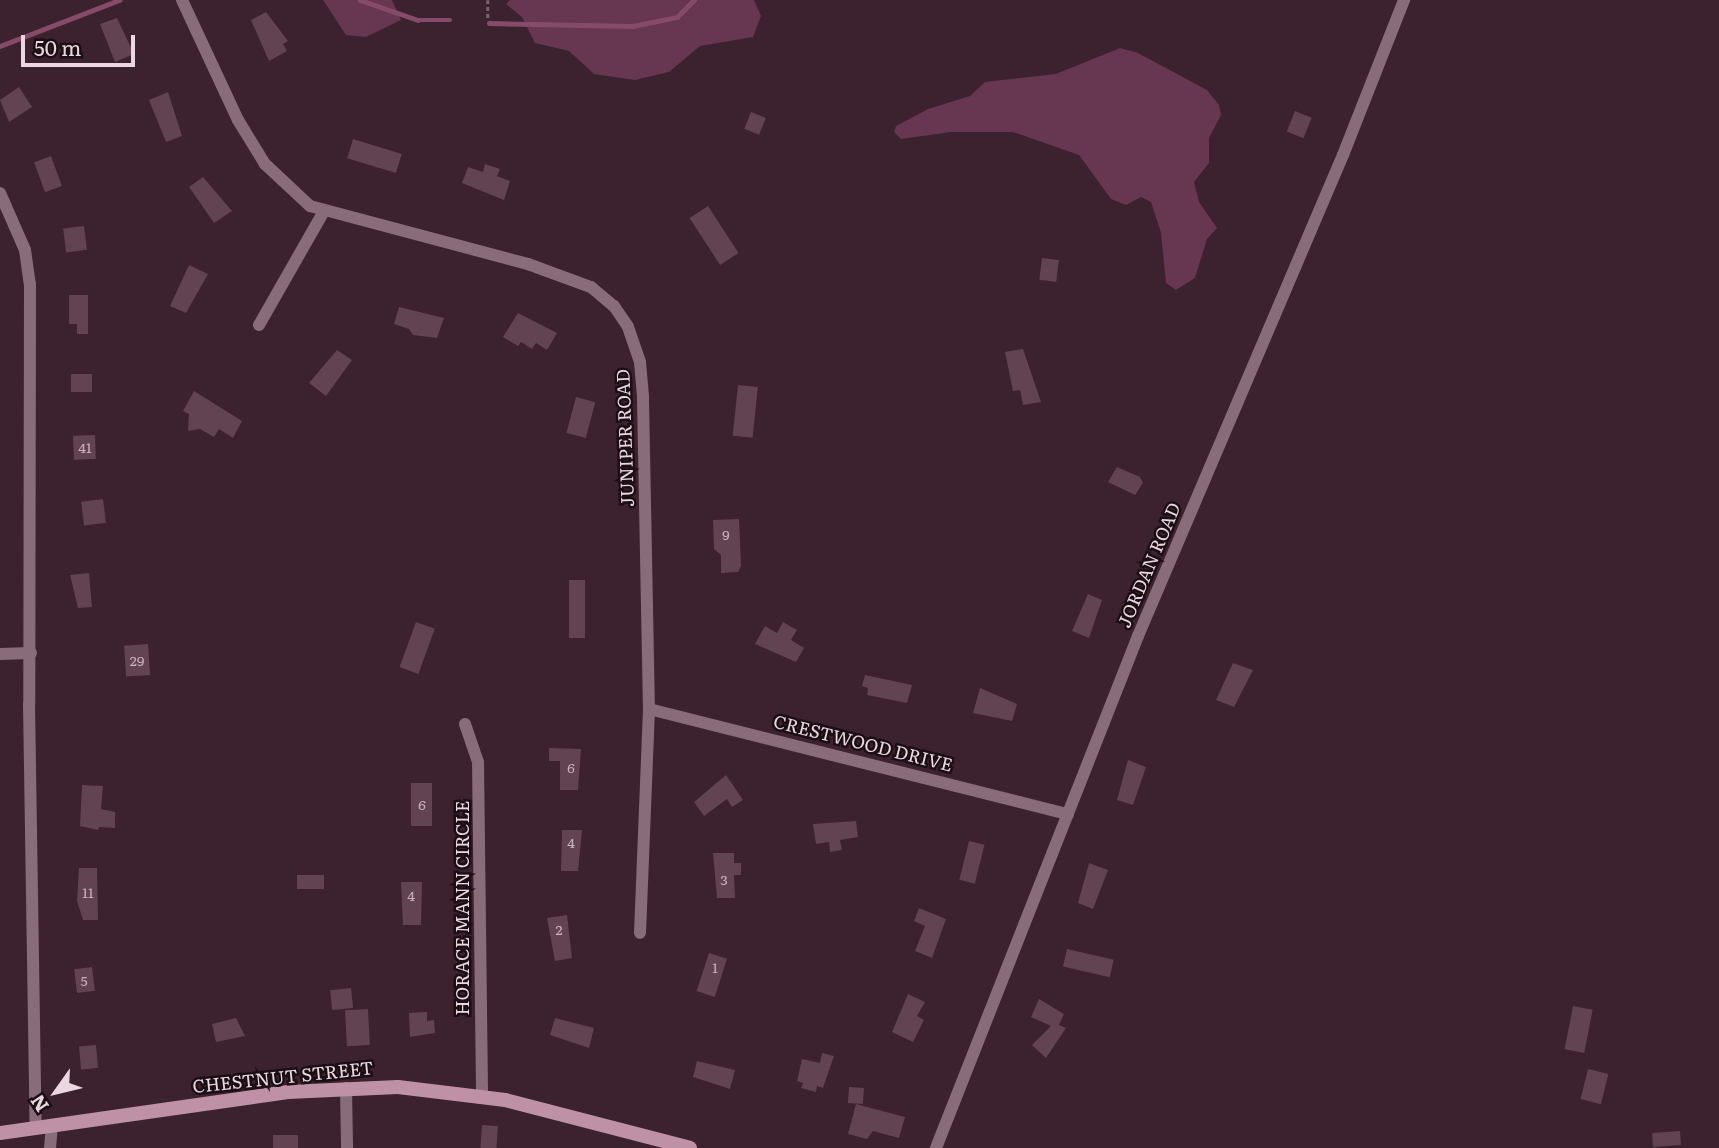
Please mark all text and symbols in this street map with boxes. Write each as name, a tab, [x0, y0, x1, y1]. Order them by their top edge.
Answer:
scale bar	[24, 21, 138, 65]
text: 50 m	[34, 31, 81, 62]
street label: JUNIPER ROAD	[612, 369, 638, 507]
house number: 41	[78, 439, 92, 455]
street label: JORDAN ROAD	[1113, 499, 1185, 631]
house number: 9	[722, 526, 730, 542]
house number: 29	[130, 652, 144, 668]
street label: CRESTWOOD DRIVE	[771, 710, 955, 776]
house number: 6	[567, 759, 575, 775]
house number: 6	[418, 796, 426, 812]
street label: HORACE MANN CIRCLE	[451, 800, 473, 1016]
house number: 4	[567, 834, 575, 850]
house number: 3	[720, 871, 728, 887]
house number: 11	[82, 884, 94, 900]
house number: 4	[407, 887, 415, 903]
house number: 2	[555, 921, 563, 937]
house number: 1	[712, 959, 718, 975]
house number: 5	[80, 972, 88, 988]
north arrow	[21, 1057, 91, 1127]
street label: CHESTNUT STREET	[191, 1057, 375, 1097]
text: N	[23, 1089, 55, 1118]

